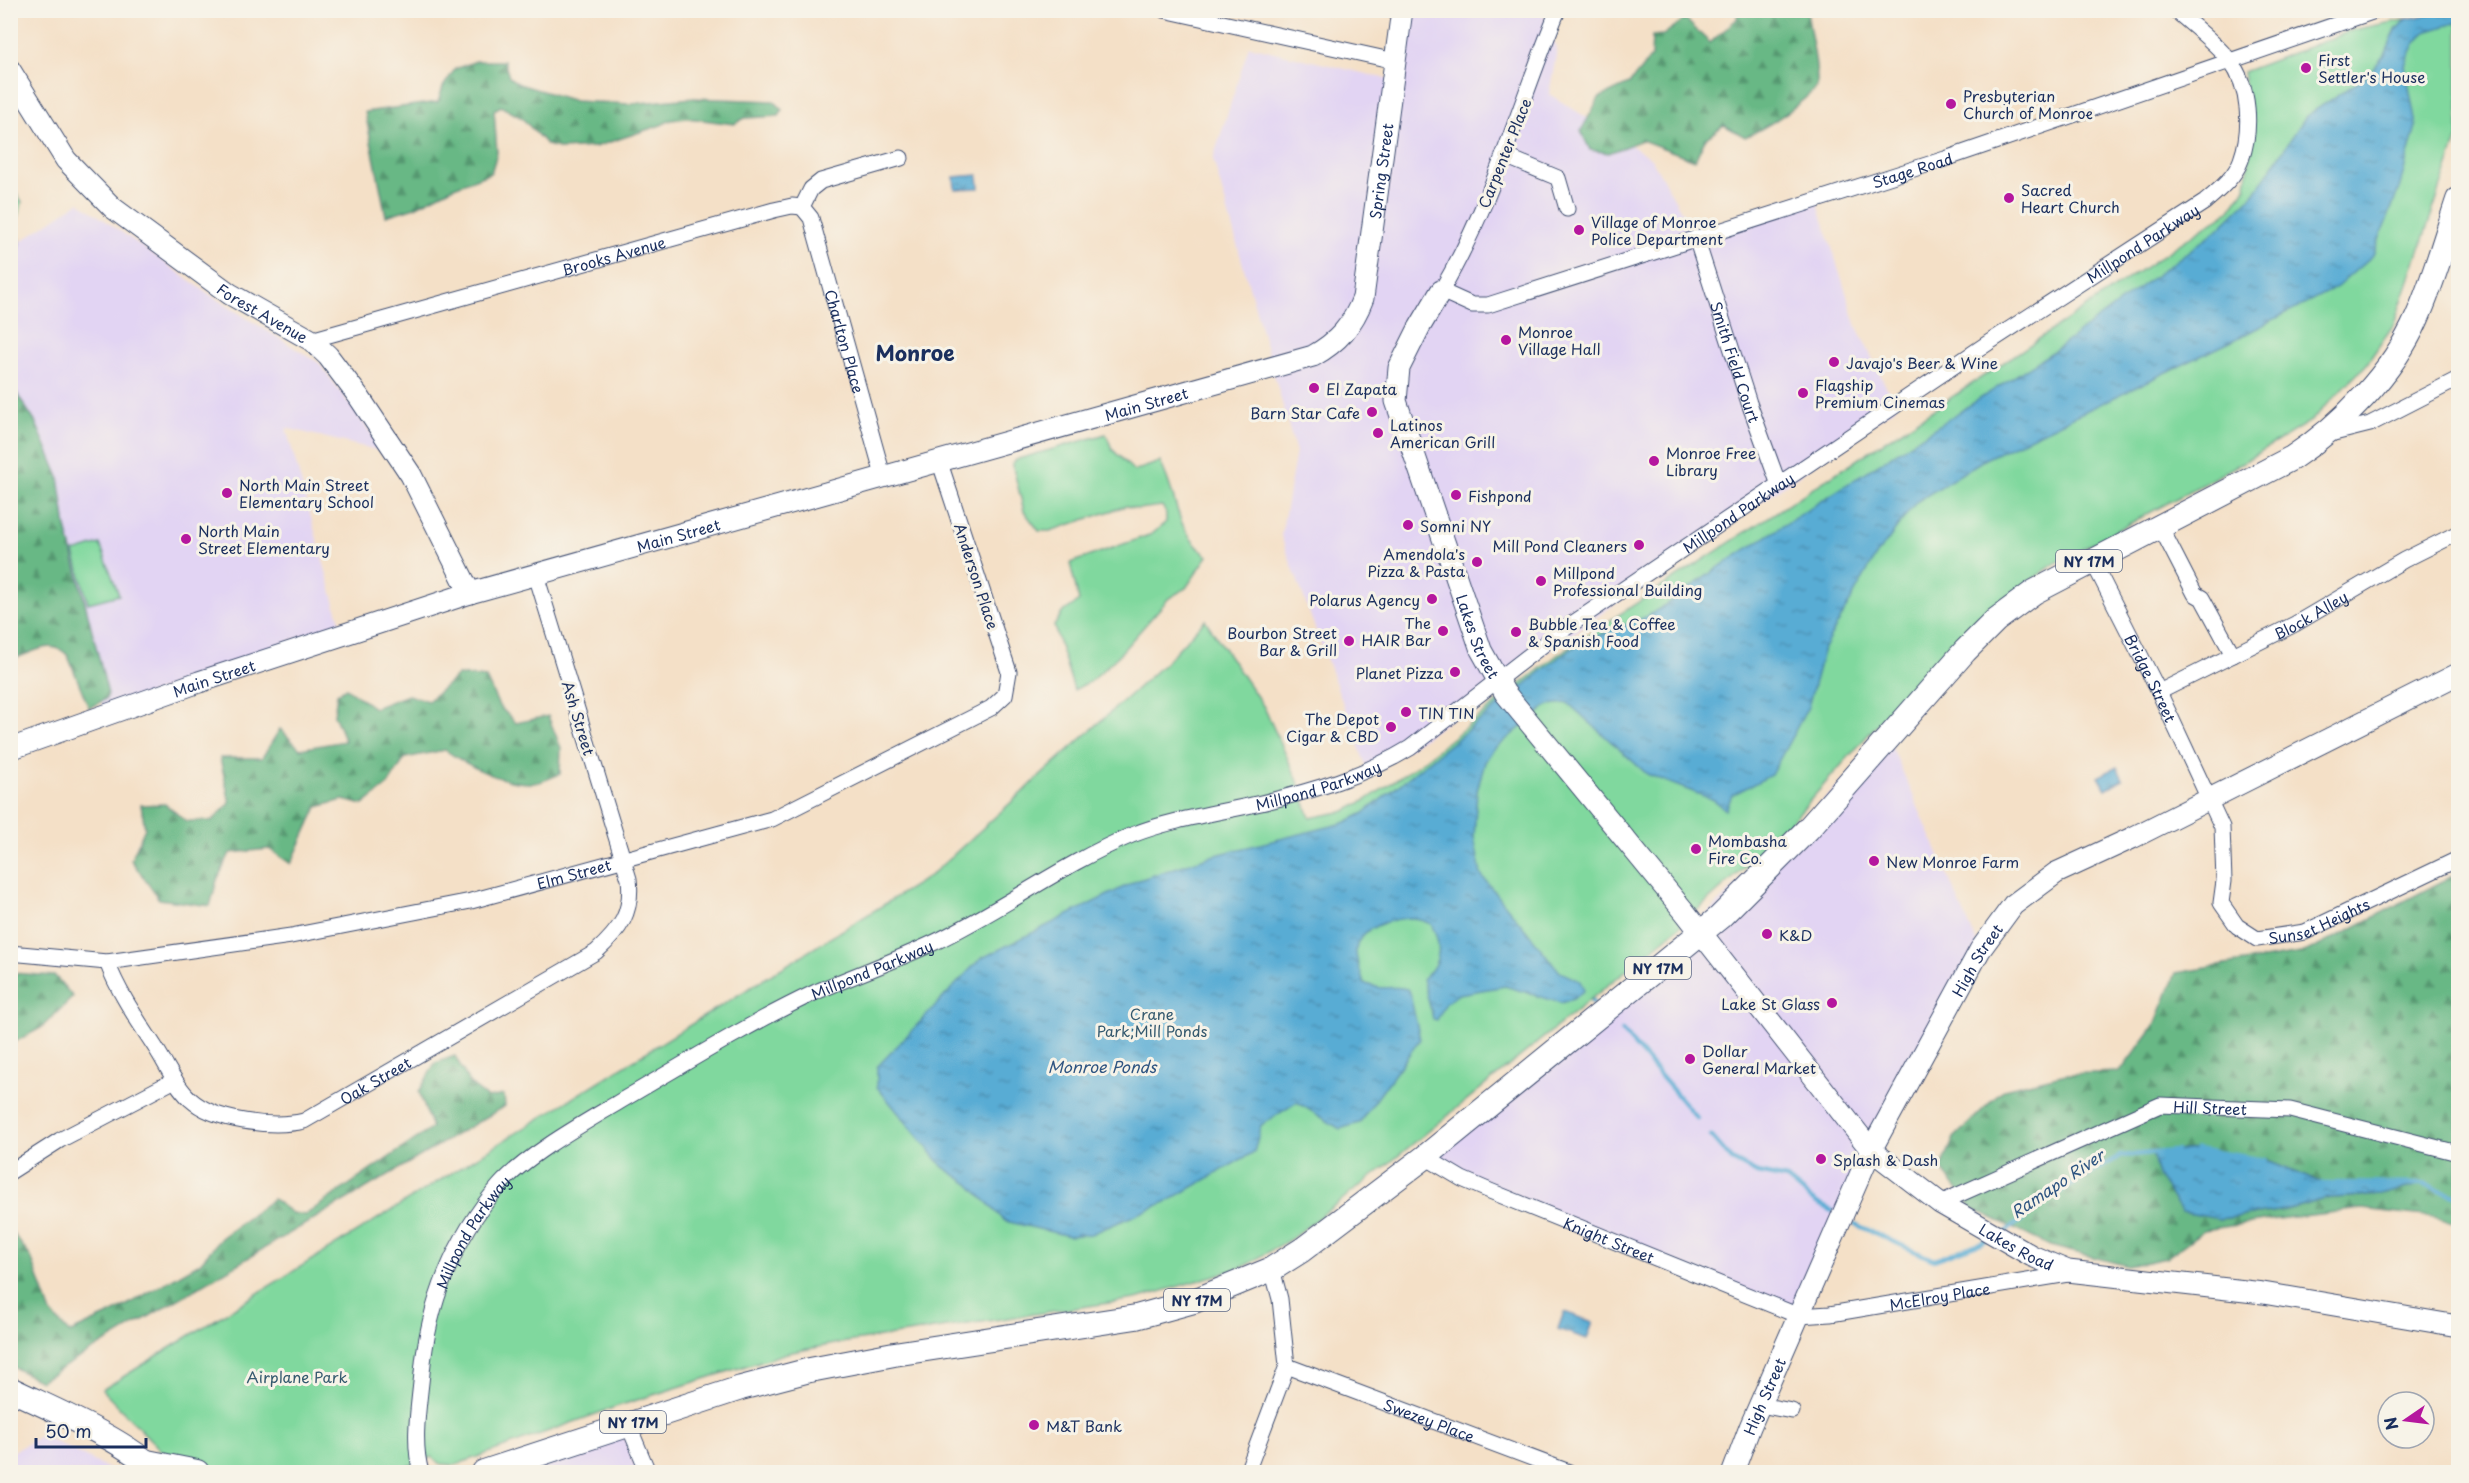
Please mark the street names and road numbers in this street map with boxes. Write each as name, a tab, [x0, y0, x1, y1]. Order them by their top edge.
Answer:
street label: Carpenter Place	[1471, 95, 1537, 211]
street label: Spring Street	[1362, 122, 1398, 220]
street label: Stage Road	[1869, 146, 1955, 193]
street label: Millpond Parkway	[2082, 198, 2203, 288]
street label: Brooks Avenue	[559, 230, 668, 281]
street label: Forest Avenue	[213, 277, 313, 348]
street label: Charlton Place	[820, 286, 871, 396]
street label: Smith Field Court	[1705, 298, 1767, 426]
street label: Main Street	[1102, 380, 1190, 426]
street label: Millpond Parkway	[1677, 466, 1798, 558]
street label: Main Street	[634, 512, 723, 557]
street label: Anderson Place	[949, 520, 1005, 632]
road number: NY 17M	[2056, 550, 2122, 572]
street label: Block Alley	[2269, 584, 2352, 645]
street label: Lakes Street	[1451, 591, 1506, 682]
street label: Bridge Street	[2120, 630, 2183, 726]
street label: Main Street	[169, 653, 258, 702]
street label: Ash Street	[557, 678, 601, 758]
street label: Millpond Parkway	[1253, 754, 1384, 815]
street label: Elm Street	[534, 852, 613, 894]
street label: Sunset Heights	[2267, 892, 2373, 949]
street label: High Street	[1945, 918, 2008, 1000]
street label: Millpond Parkway	[807, 933, 936, 1005]
road number: NY 17M	[1625, 957, 1691, 979]
street label: Oak Street	[335, 1050, 415, 1110]
street label: Hill Street	[2173, 1094, 2247, 1120]
street label: Millpond Parkway	[429, 1169, 515, 1292]
street label: Knight Street	[1560, 1210, 1658, 1268]
street label: Lakes Road	[1975, 1217, 2058, 1275]
street label: McElroy Place	[1888, 1276, 1992, 1315]
road number: NY 17M	[1164, 1289, 1230, 1311]
street label: High Street	[1737, 1354, 1791, 1438]
street label: Swezey Place	[1380, 1392, 1478, 1447]
road number: NY 17M	[600, 1411, 666, 1433]

